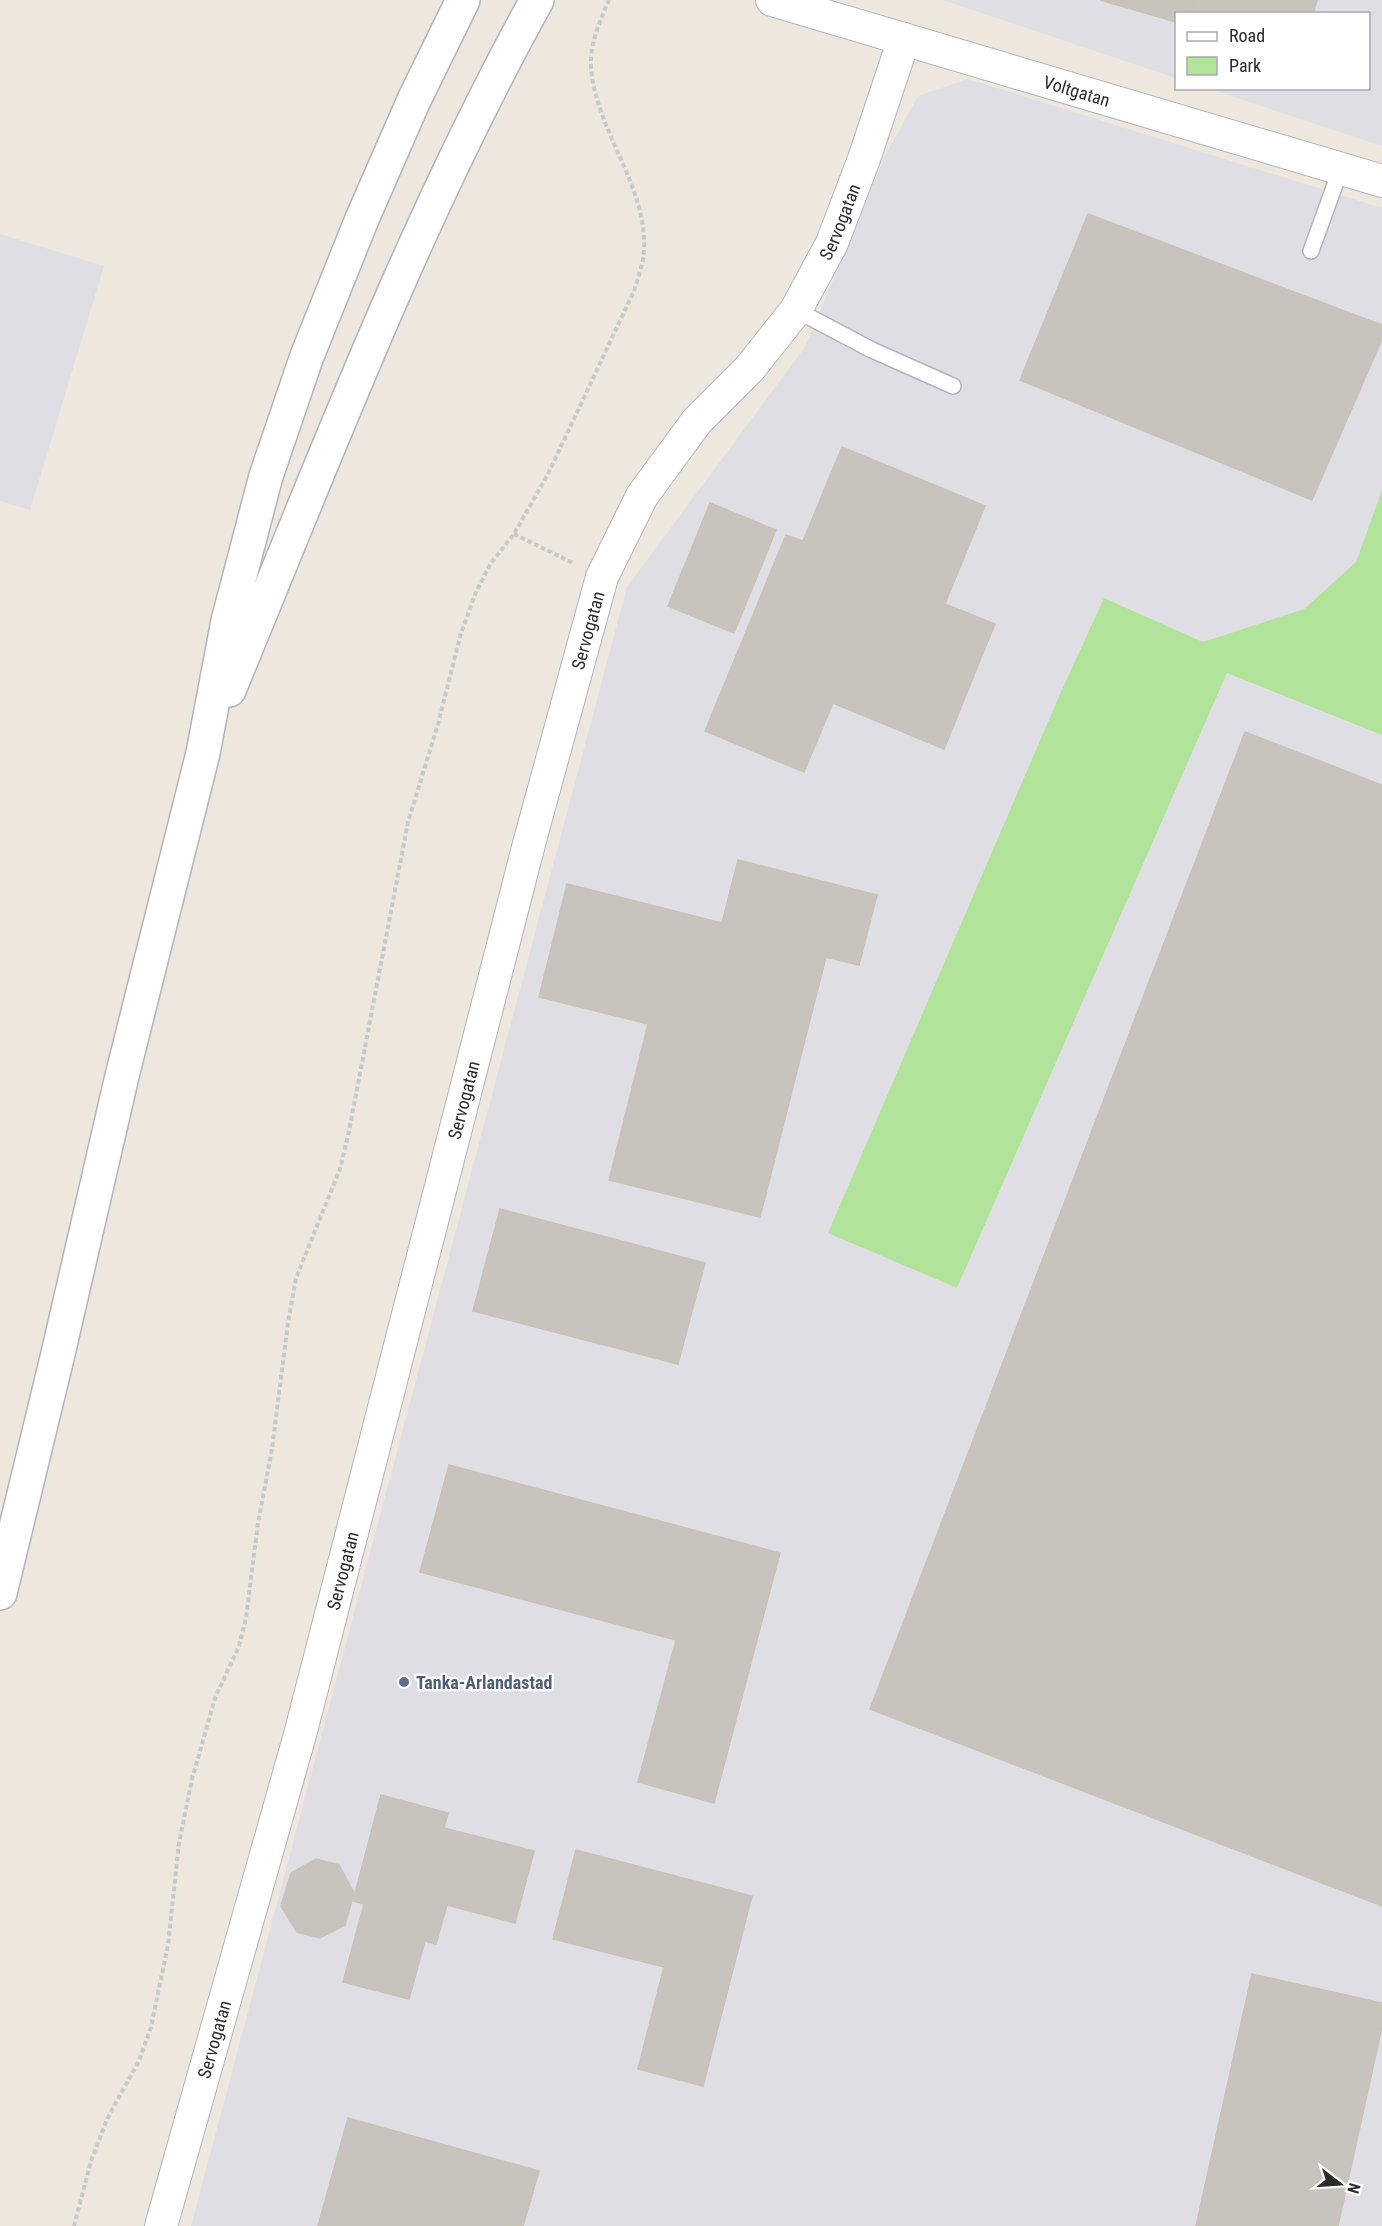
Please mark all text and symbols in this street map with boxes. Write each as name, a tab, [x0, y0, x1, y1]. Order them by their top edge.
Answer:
legend	[1175, 12, 1370, 90]
text: Road	[1229, 25, 1265, 46]
text: Park	[1229, 55, 1261, 76]
street label: Voltgatan	[1041, 71, 1113, 110]
street label: Servogatan	[814, 181, 864, 263]
street label: Servogatan	[567, 589, 608, 672]
street label: Servogatan	[443, 1058, 483, 1141]
street label: Servogatan	[322, 1529, 362, 1612]
place label: Tanka-Arlandastad	[416, 1672, 552, 1693]
marker: Tanka-Arlandastad	[397, 1675, 411, 1689]
street label: Servogatan	[193, 1998, 235, 2081]
north arrow	[1310, 2154, 1370, 2214]
text: N	[1343, 2181, 1364, 2196]

